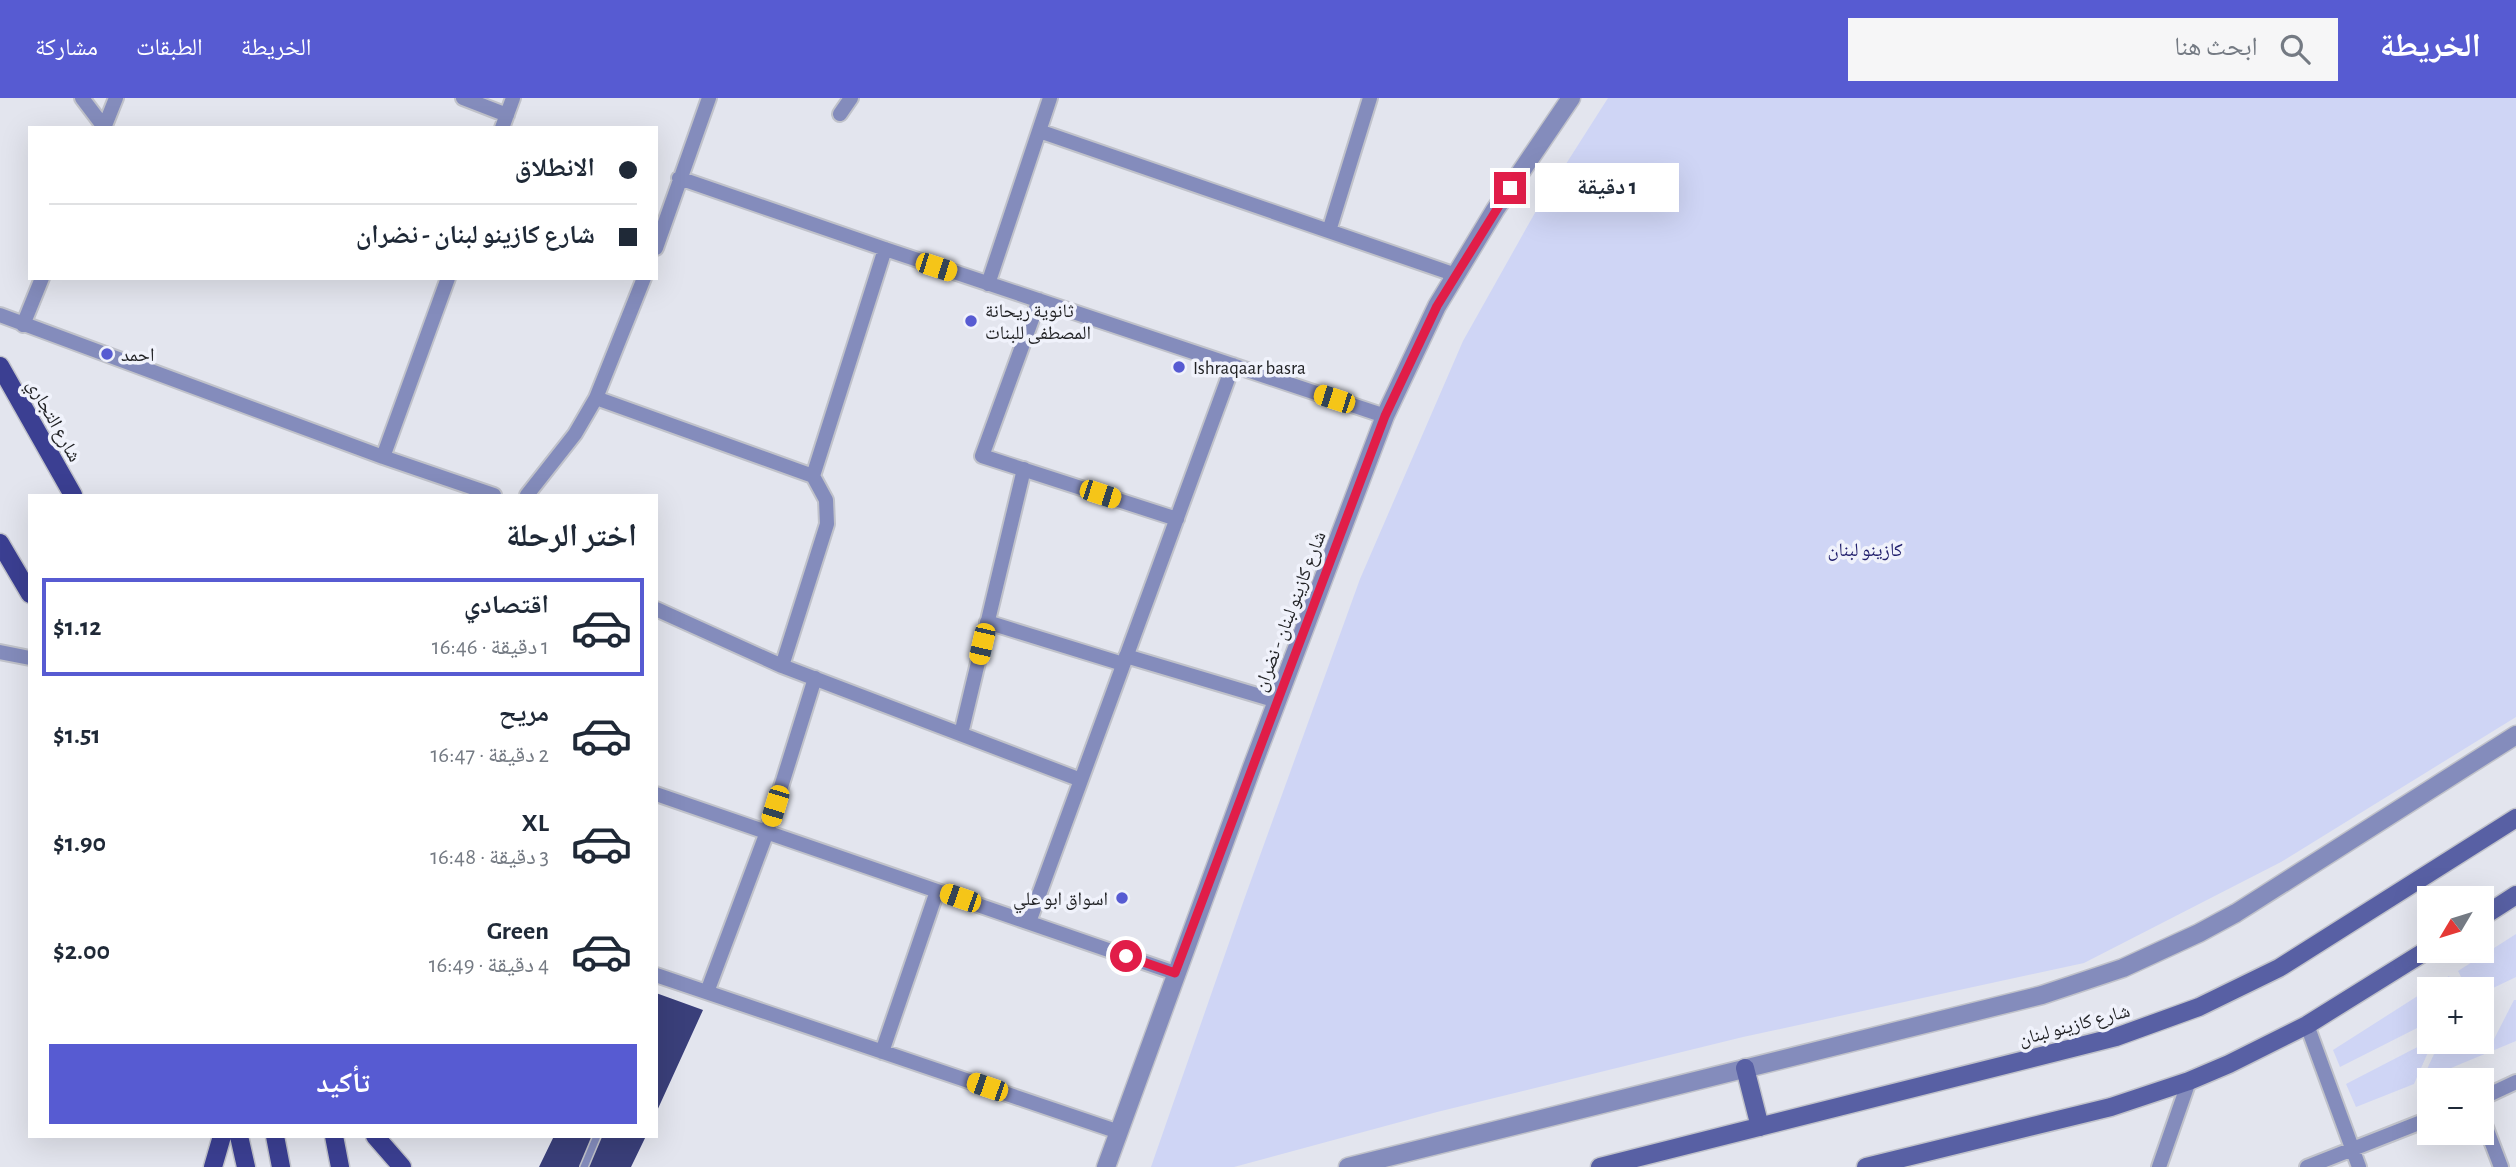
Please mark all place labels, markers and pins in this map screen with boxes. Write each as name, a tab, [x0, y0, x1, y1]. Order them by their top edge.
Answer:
place label: ثانوية ريحانة المصطفى للبنات	[985, 302, 1091, 344]
marker: ثانوية ريحانة المصطفى للبنات	[963, 313, 979, 329]
marker: احمد	[99, 346, 115, 362]
place label: احمد	[121, 346, 154, 365]
marker: Ishraqaar basra	[1171, 359, 1187, 375]
place label: Ishraqaar basra	[1193, 359, 1306, 378]
place label: اسواق ابو علي	[1013, 890, 1108, 914]
marker: اسواق ابو علي	[1114, 890, 1130, 906]

